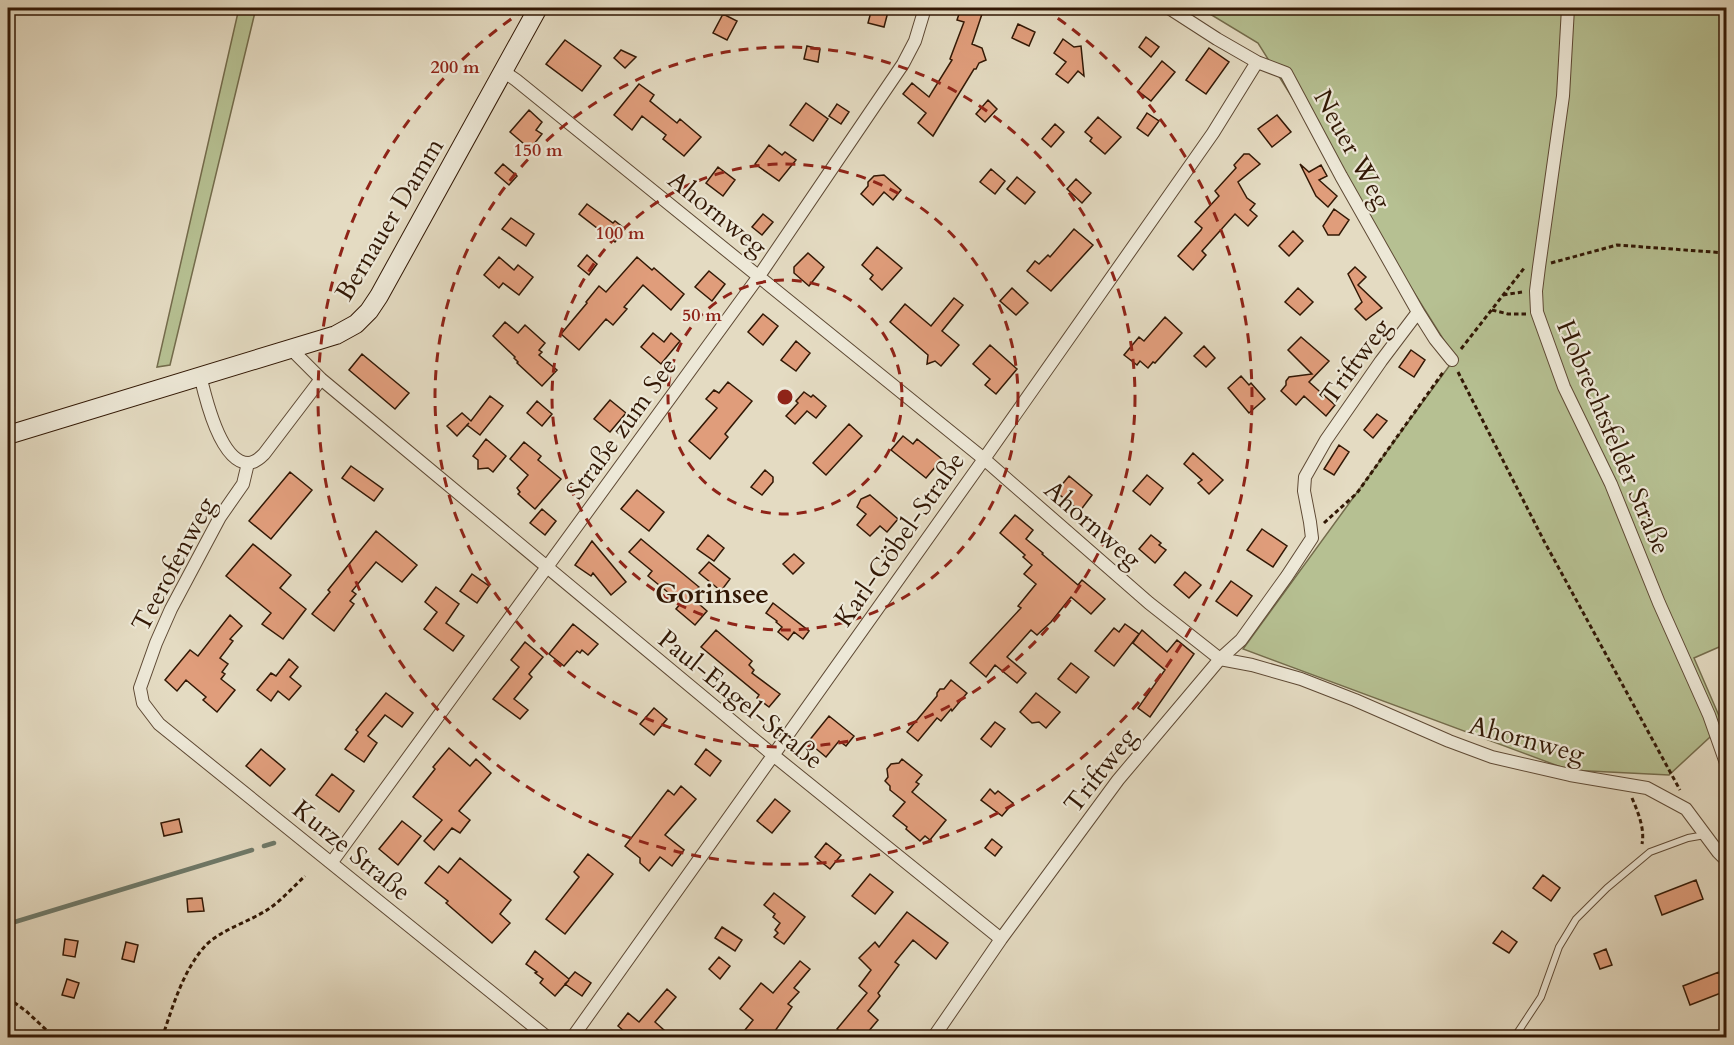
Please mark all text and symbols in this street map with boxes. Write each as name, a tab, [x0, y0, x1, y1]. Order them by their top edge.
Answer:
text: 200 m	[430, 55, 480, 80]
street label: Neuer Weg	[1305, 83, 1400, 216]
street label: Bernauer Damm	[327, 131, 452, 307]
text: 150 m	[513, 138, 563, 163]
street label: Ahornweg	[661, 163, 775, 264]
text: 100 m	[595, 221, 645, 246]
text: 50 m	[682, 303, 722, 328]
street label: Triftweg	[1312, 311, 1399, 412]
street label: Hobrechtsfelder Straße	[1548, 314, 1679, 560]
street label: Straße zum See	[558, 350, 685, 506]
centre of rings	[775, 387, 795, 407]
street label: Karl-Göbel-Straße	[826, 445, 973, 634]
street label: Ahornweg	[1037, 472, 1149, 577]
street label: Teerofenweg	[123, 490, 224, 638]
district label: Gorinsee	[655, 575, 769, 613]
street label: Paul-Engel-Straße	[651, 622, 831, 777]
street label: Ahornweg	[1465, 707, 1589, 772]
street label: Triftweg	[1056, 720, 1145, 820]
street label: Kurze Straße	[285, 792, 418, 909]

